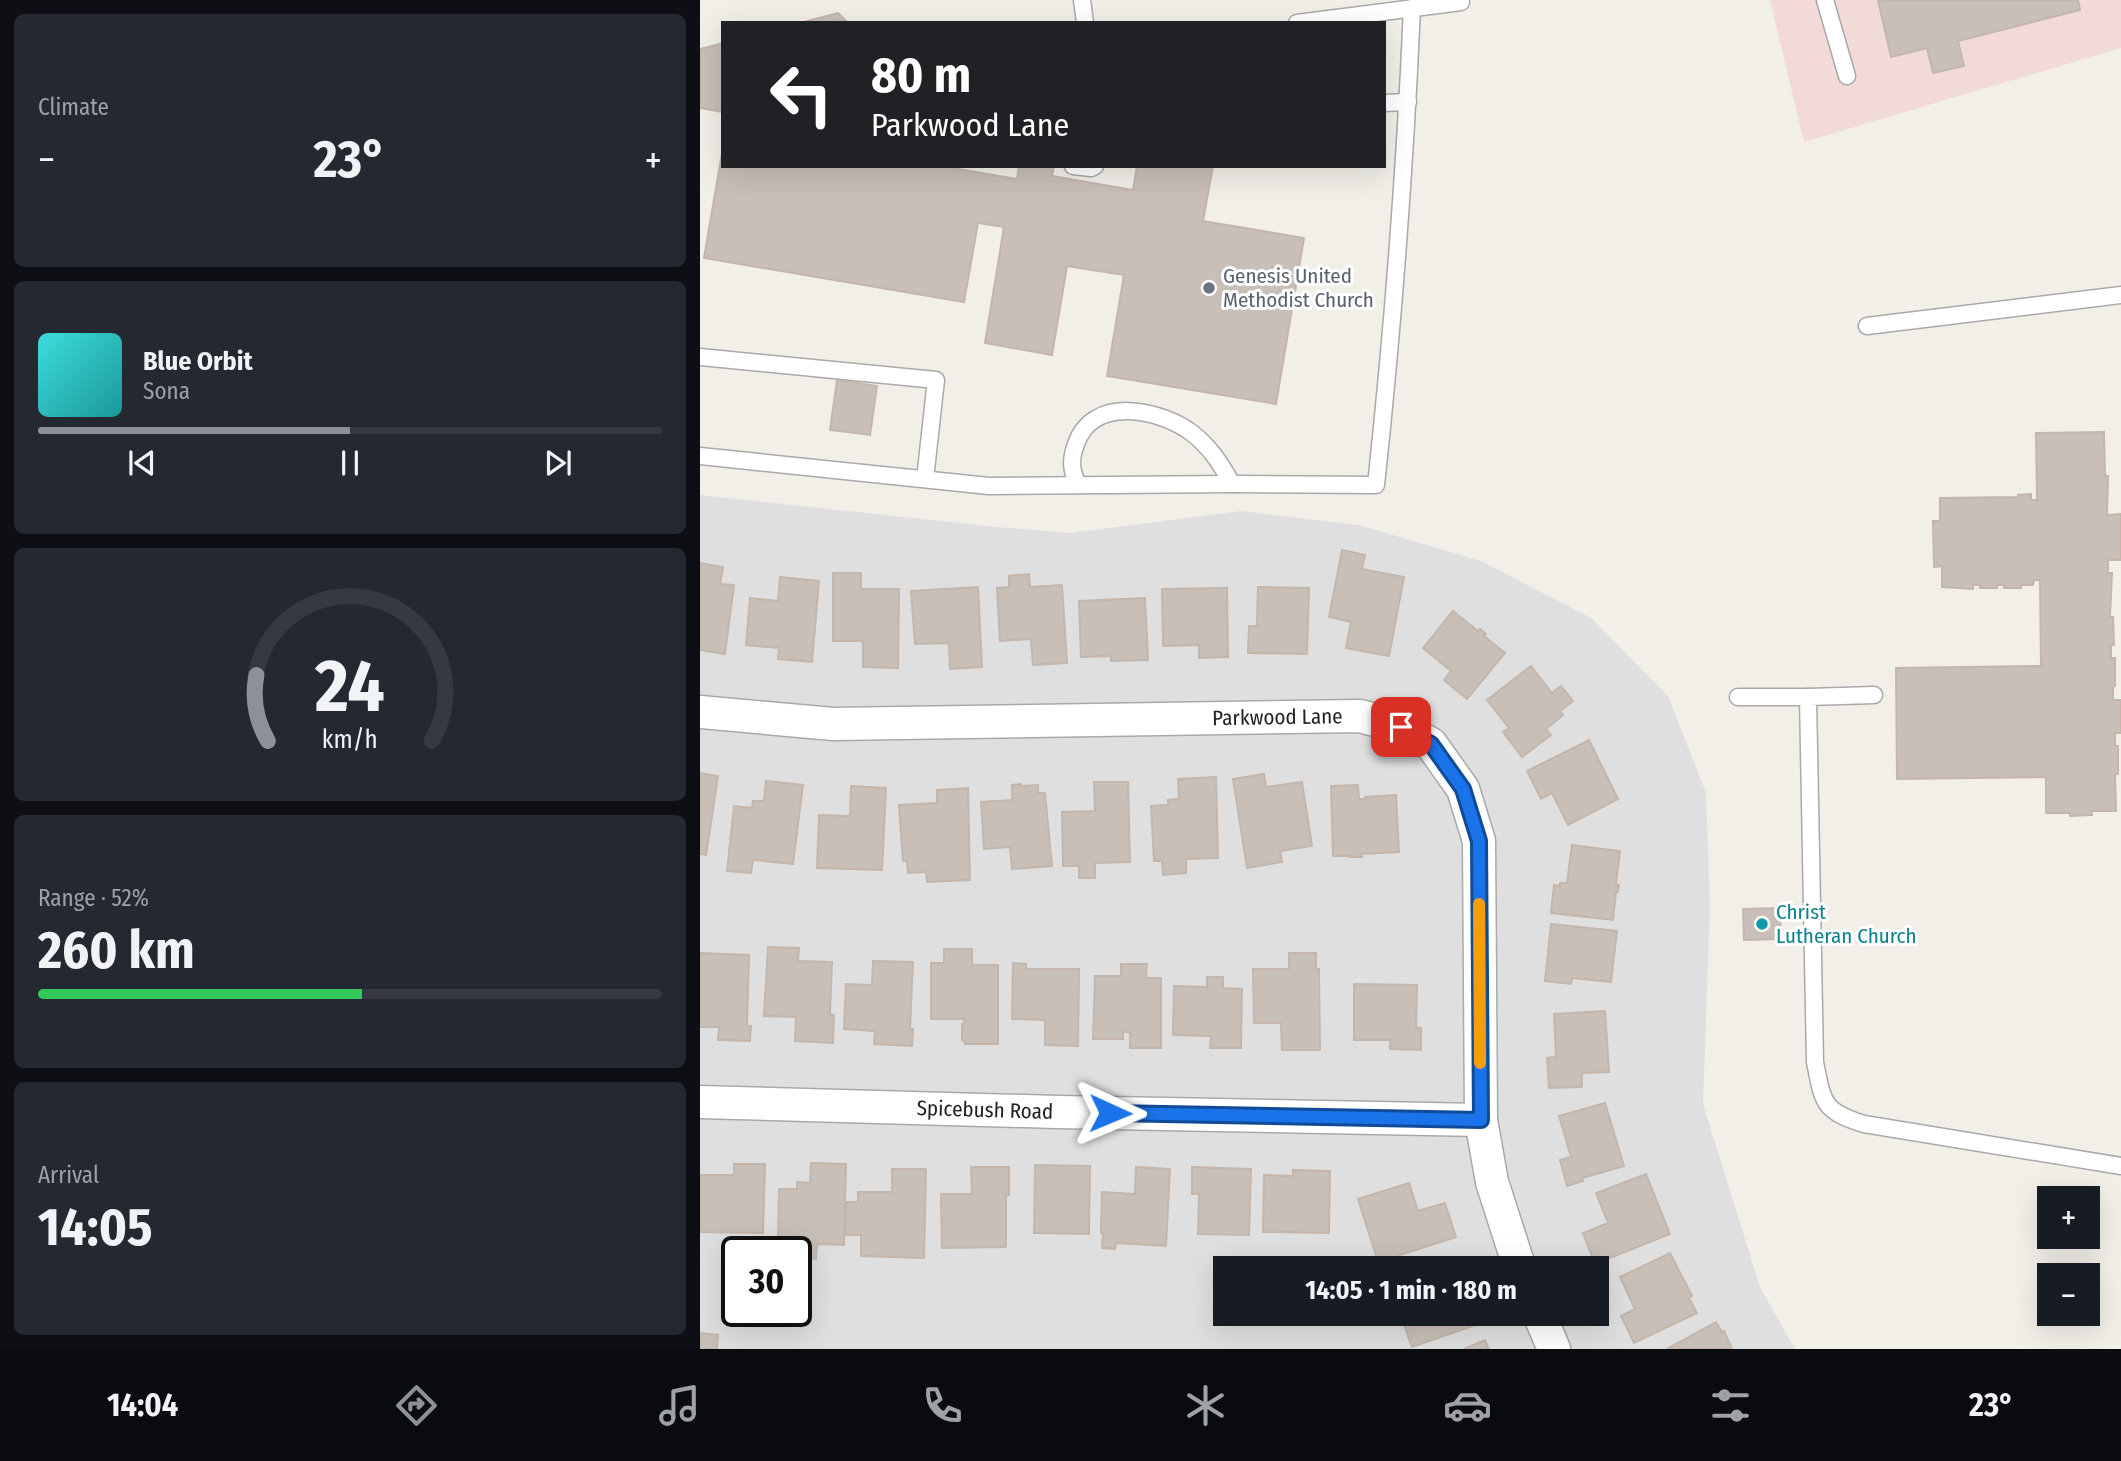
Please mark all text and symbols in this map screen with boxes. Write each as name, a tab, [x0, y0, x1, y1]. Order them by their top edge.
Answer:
text: 80 m	[871, 46, 971, 105]
icon: left	[756, 49, 847, 140]
text: Climate	[38, 93, 109, 121]
text: Parkwood Lane	[871, 106, 1069, 144]
text: 23°	[313, 128, 386, 191]
text: −	[38, 137, 55, 183]
text: +	[645, 137, 662, 183]
place label: Genesis United Methodist Church	[1223, 263, 1374, 313]
marker: Genesis United Methodist Church	[1201, 280, 1217, 296]
text: Blue Orbit	[143, 346, 253, 377]
text: Sona	[143, 377, 190, 405]
icon: previous	[123, 444, 161, 482]
icon: pause	[331, 444, 369, 482]
icon: next	[539, 444, 577, 482]
text: 24	[314, 643, 385, 730]
pin	[1371, 697, 1431, 757]
street label: Parkwood Lane	[1212, 703, 1343, 731]
icon: arrive	[1382, 708, 1420, 746]
text: km/h	[322, 724, 378, 754]
text: Range · 52%	[38, 884, 149, 912]
place label: Christ Lutheran Church	[1776, 899, 1917, 949]
marker: Christ Lutheran Church	[1754, 916, 1770, 932]
text: 260 km	[38, 919, 195, 982]
position arrow	[1073, 1076, 1147, 1150]
street label: Spicebush Road	[916, 1095, 1054, 1125]
text: Arrival	[38, 1161, 99, 1189]
map controls	[2037, 1186, 2100, 1326]
button: +	[2037, 1186, 2100, 1249]
text: 14:05	[38, 1196, 153, 1259]
speed limit sign: 30	[721, 1236, 812, 1327]
button: −	[2037, 1263, 2100, 1326]
text: 14:05 · 1 min · 180 m	[1305, 1275, 1517, 1306]
icon: directions	[392, 1381, 441, 1430]
icon: music	[655, 1381, 704, 1430]
icon: phone	[918, 1381, 967, 1430]
icon: climate	[1181, 1381, 1230, 1430]
icon: car	[1443, 1381, 1492, 1430]
icon: filters	[1706, 1381, 1755, 1430]
text: 14:04	[107, 1386, 178, 1424]
text: 23°	[1969, 1386, 2014, 1424]

